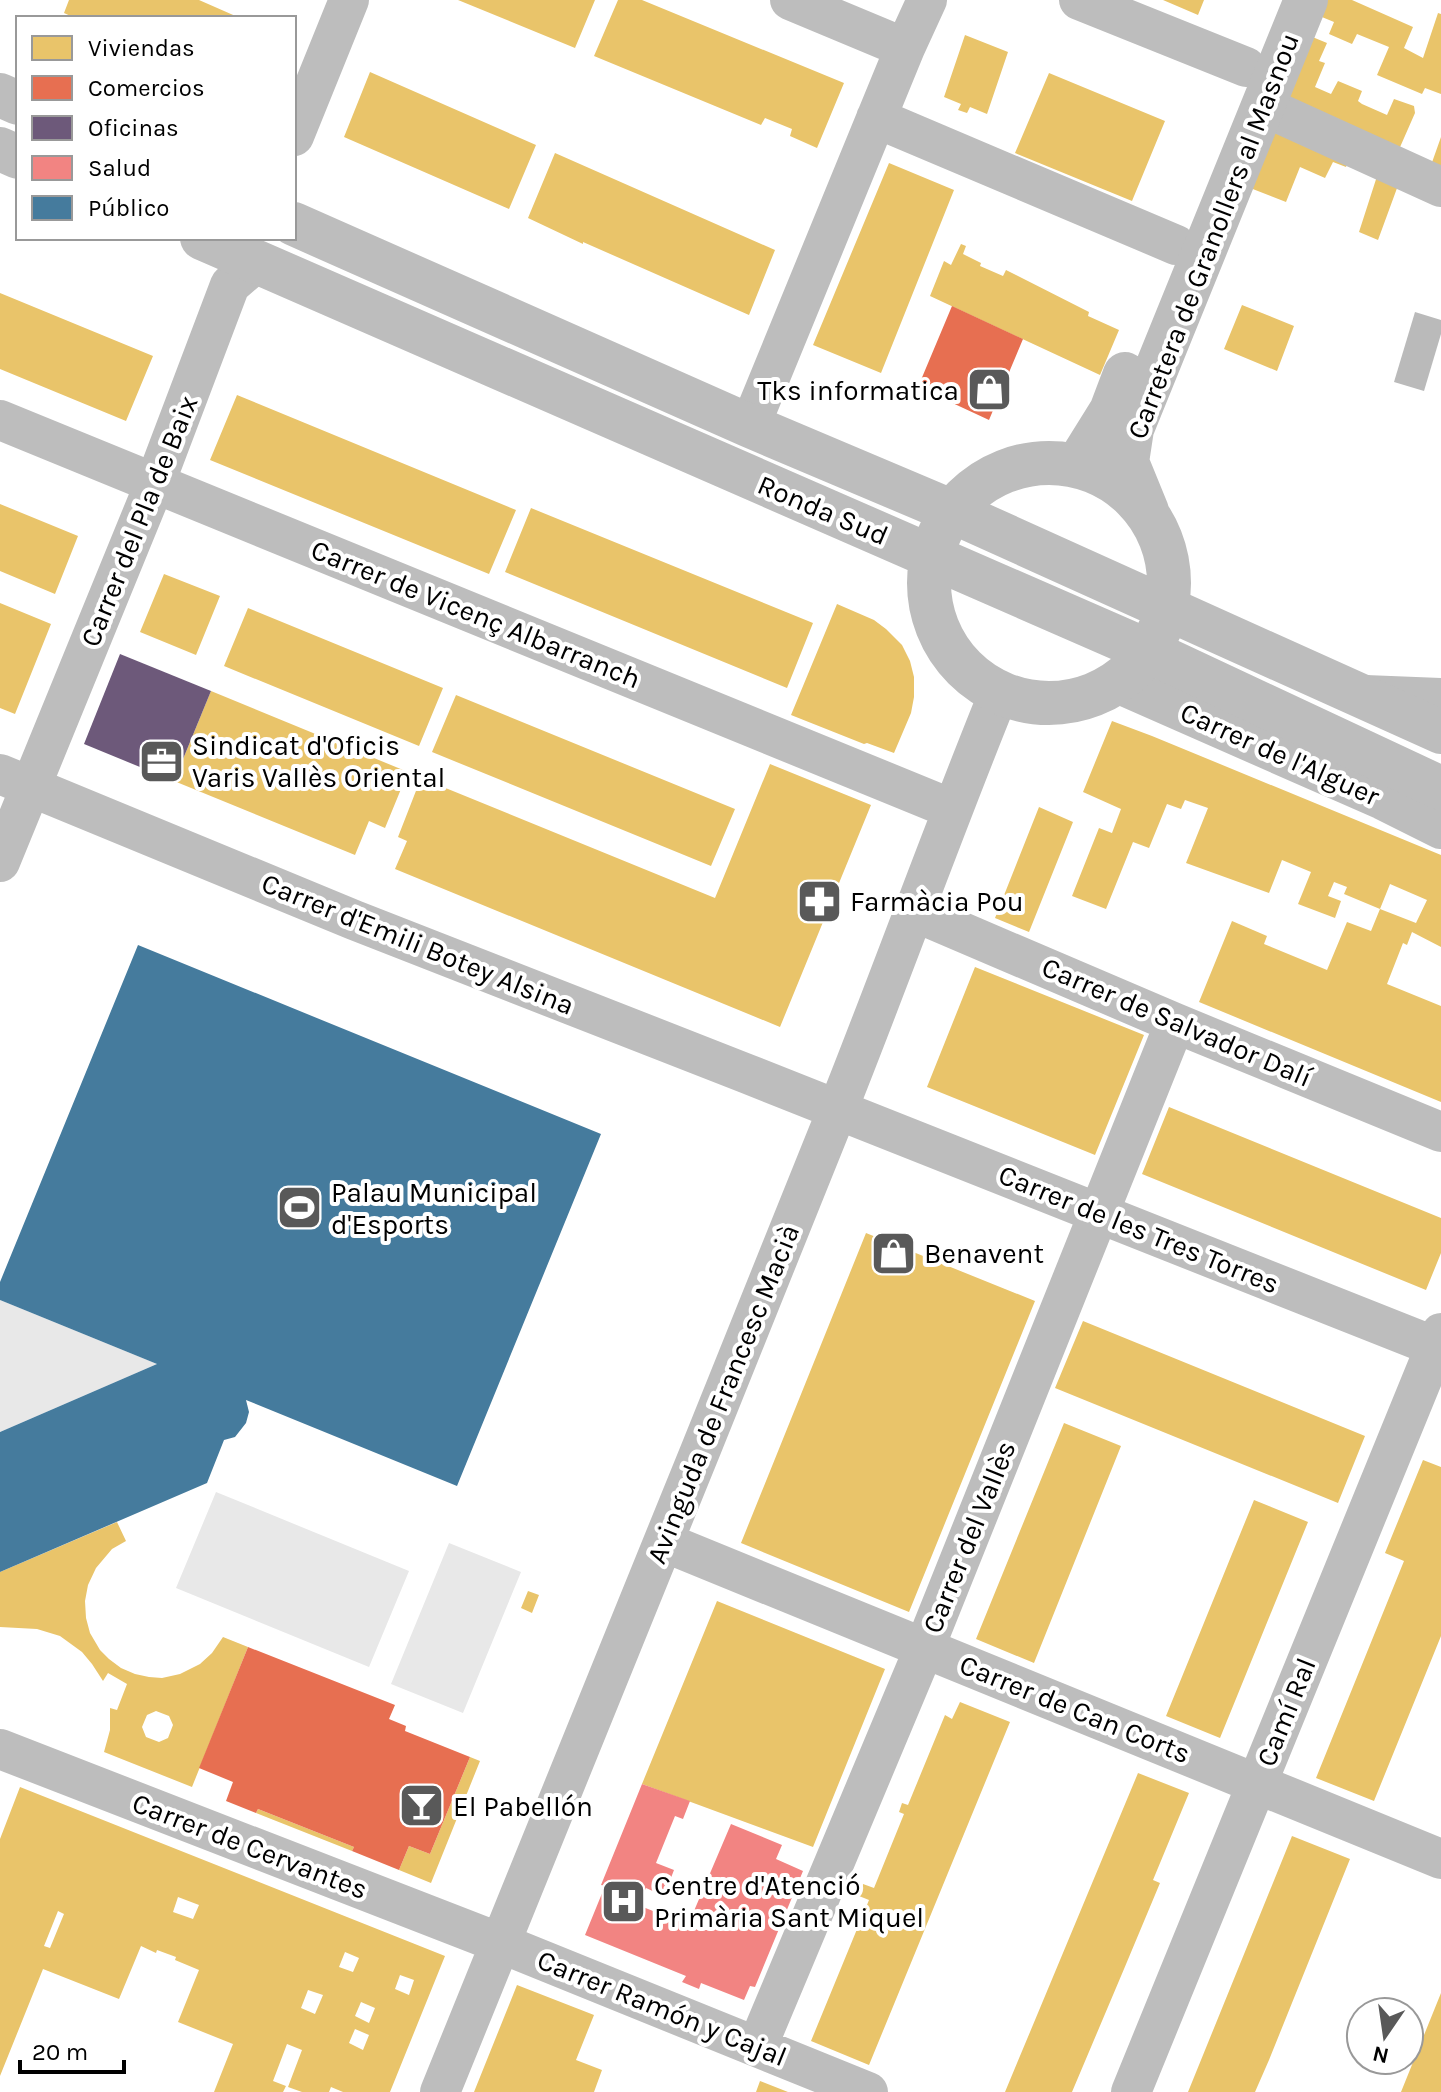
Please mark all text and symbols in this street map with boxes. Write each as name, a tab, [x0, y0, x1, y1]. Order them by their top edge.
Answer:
legend	[16, 16, 296, 240]
street label: Carretera de Granollers al Masnou	[1120, 28, 1306, 444]
text: Viviendas	[88, 34, 195, 62]
text: Comercios	[88, 74, 205, 102]
text: Oficinas	[88, 114, 179, 142]
text: Salud	[88, 154, 151, 182]
text: Público	[88, 194, 169, 222]
shop icon: Tks informatica	[966, 366, 1014, 414]
place label: Tks informatica	[757, 374, 959, 407]
street label: Carrer del Pla de Baix	[74, 391, 204, 651]
street label: Ronda Sud	[753, 468, 893, 552]
street label: Carrer de Vicenç Albarranch	[306, 533, 646, 695]
street label: Carrer de l'Alguer	[1175, 695, 1385, 813]
place label: Sindicat d'Oficis Varis Vallès Oriental	[192, 729, 445, 794]
office icon: Sindicat d'Oficis Varis Vallès Oriental	[137, 737, 185, 785]
street label: Carrer d'Emili Botey Alsina	[257, 866, 579, 1022]
pharmacy icon: Farmàcia Pou	[795, 877, 843, 925]
place label: Farmàcia Pou	[850, 885, 1024, 918]
street label: Carrer de Salvador Dalí	[1037, 950, 1318, 1094]
street label: Carrer de les Tres Torres	[994, 1158, 1284, 1300]
place label: Palau Municipal d'Esports	[331, 1176, 537, 1241]
sports icon: Palau Municipal d'Esports	[276, 1184, 324, 1232]
street label: Avinguda de Francesc Macià	[640, 1220, 806, 1568]
shop icon: Benavent	[869, 1229, 917, 1277]
place label: Benavent	[924, 1237, 1044, 1270]
street label: Carrer del Vallès	[915, 1436, 1023, 1638]
street label: Carrer de Can Corts	[955, 1648, 1195, 1770]
street label: Camí Ral	[1249, 1653, 1323, 1771]
bar icon: El Pabellón	[398, 1782, 446, 1830]
street label: Carrer de Cervantes	[128, 1786, 372, 1906]
place label: El Pabellón	[453, 1790, 593, 1823]
place label: Centre d'Atenció Primària Sant Miquel	[654, 1869, 924, 1934]
hospital icon: Centre d'Atenció Primària Sant Miquel	[599, 1877, 647, 1925]
street label: Carrer Ramón y Cajal	[533, 1943, 791, 2073]
north arrow	[1345, 1996, 1425, 2076]
scale bar	[20, 2024, 124, 2074]
text: 20 m	[32, 2038, 88, 2066]
text: N	[1370, 2040, 1391, 2069]

